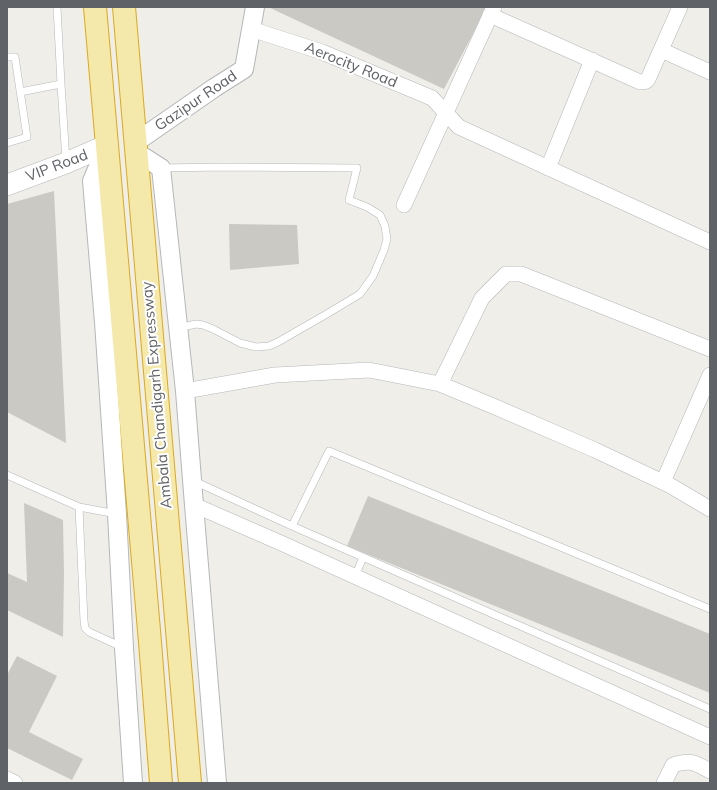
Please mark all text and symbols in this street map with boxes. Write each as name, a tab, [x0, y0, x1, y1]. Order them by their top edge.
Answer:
street label: Aerocity Road	[302, 38, 400, 92]
street label: Gazipur Road	[152, 67, 240, 135]
street label: VIP Road	[24, 146, 90, 186]
street label: Ambala Chandigarh Expressway	[138, 281, 176, 509]

